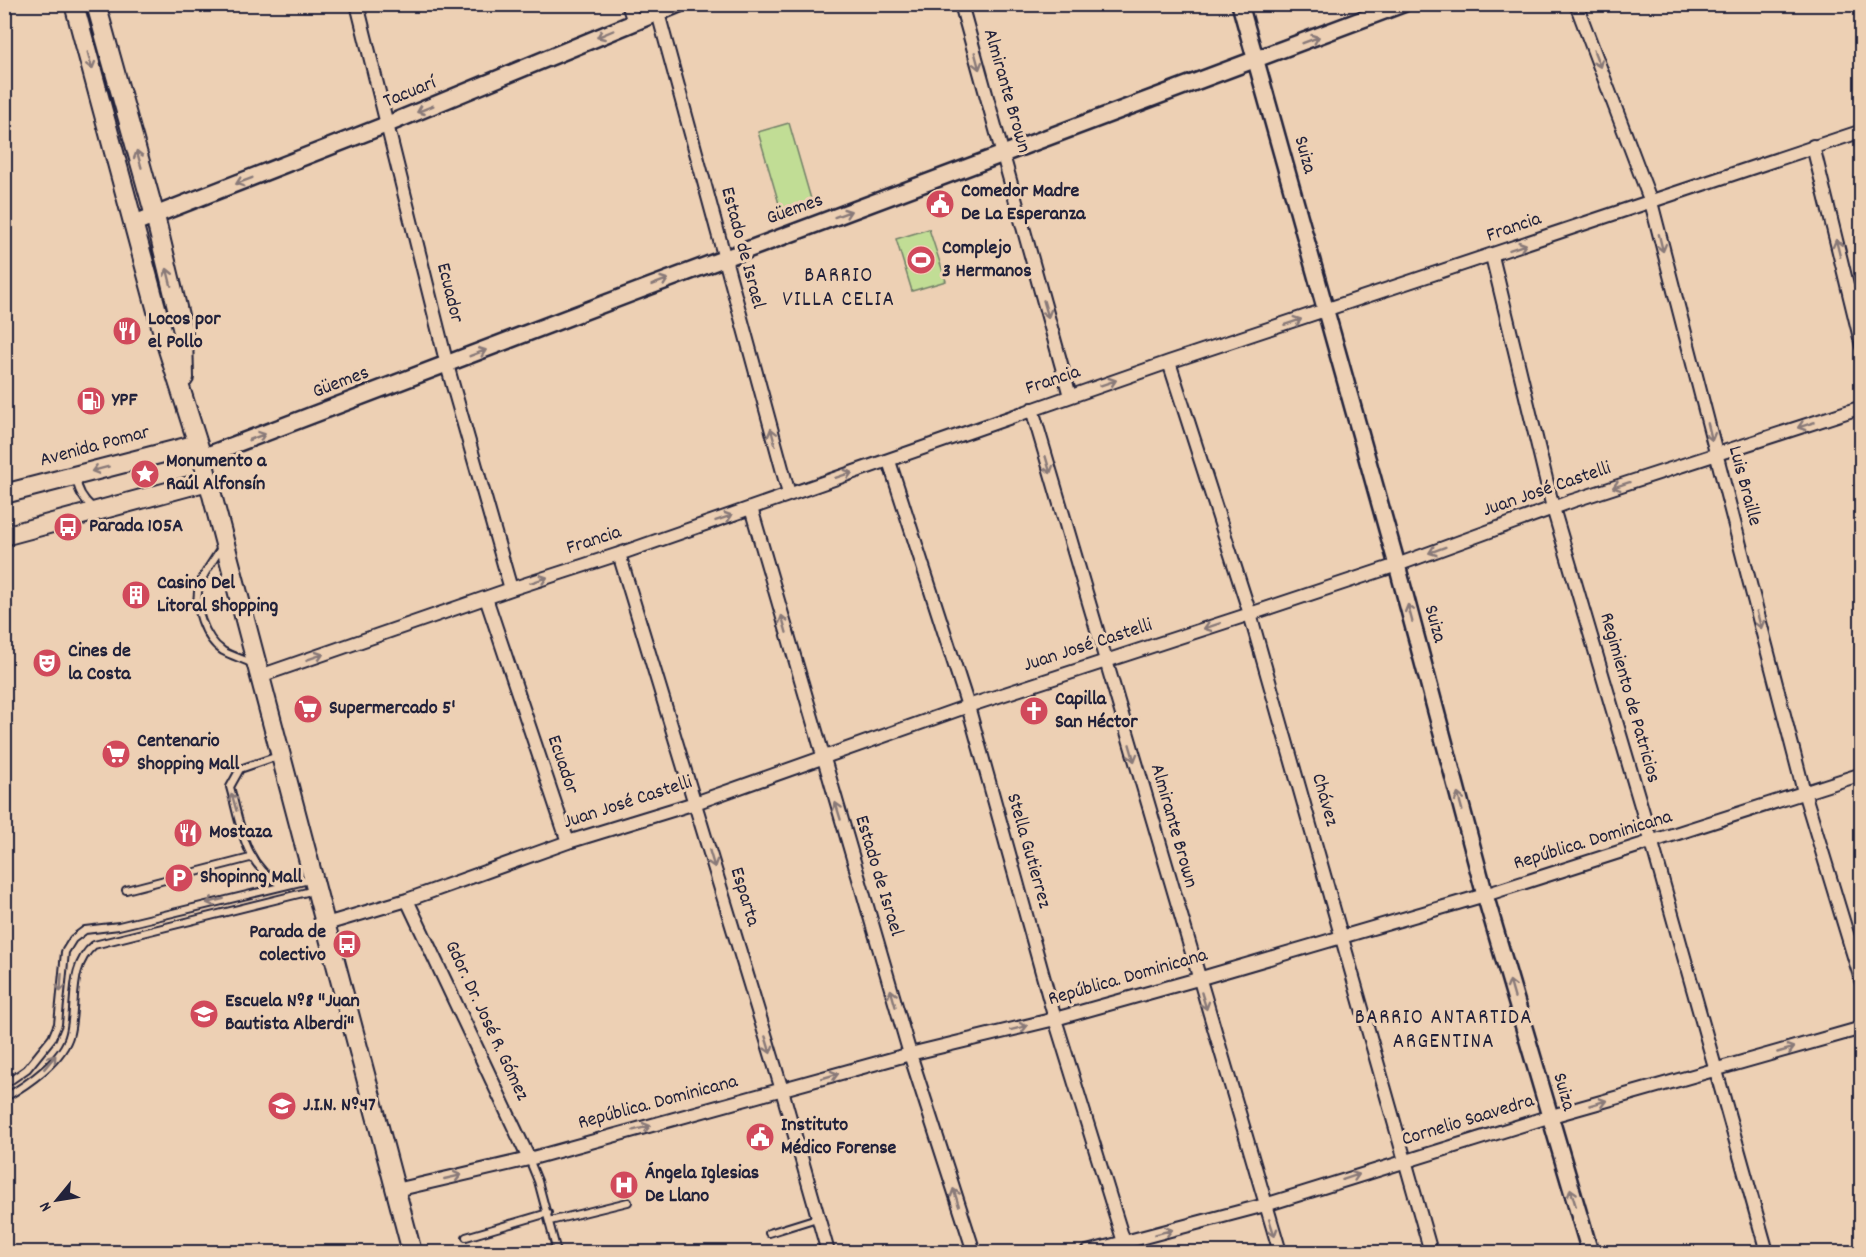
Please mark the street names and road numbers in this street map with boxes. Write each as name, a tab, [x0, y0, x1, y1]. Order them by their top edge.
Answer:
street label: Almirante Brown	[975, 26, 1037, 156]
street label: Tacuarí	[379, 69, 442, 116]
street label: Suiza	[1286, 133, 1323, 178]
street label: Estado de Israel	[712, 184, 772, 312]
street label: Güemes	[763, 187, 827, 233]
street label: Francia	[1483, 205, 1546, 250]
street label: Ecuador	[428, 260, 470, 326]
street label: Francia	[1022, 358, 1085, 403]
street label: Güemes	[309, 359, 373, 407]
street label: Avenida Pomar	[37, 419, 154, 475]
street label: Luis Braille	[1720, 443, 1768, 529]
street label: Juan José Castelli	[1479, 455, 1615, 525]
street label: Francia	[563, 519, 626, 563]
street label: Suiza	[1416, 602, 1453, 647]
street label: Regimiento de Patricios	[1591, 610, 1667, 786]
street label: Juan José Castelli	[1020, 612, 1156, 680]
street label: Ecuador	[539, 732, 585, 799]
street label: Almirante Brown	[1142, 761, 1204, 891]
street label: Juan José Castelli	[560, 769, 696, 837]
street label: Chávez	[1303, 770, 1345, 830]
street label: Stella Gutierrez	[998, 790, 1058, 912]
street label: República. Dominicana	[1510, 803, 1676, 878]
street label: Estado de Israel	[846, 812, 910, 940]
street label: Esparta	[722, 864, 766, 931]
street label: Gdor. Dr. José R. Gómez	[437, 936, 536, 1106]
street label: República. Dominicana	[1045, 942, 1211, 1014]
street label: República. Dominicana	[575, 1068, 742, 1138]
street label: Suiza	[1544, 1070, 1582, 1115]
street label: Cornelio Saavedra	[1398, 1087, 1538, 1154]

